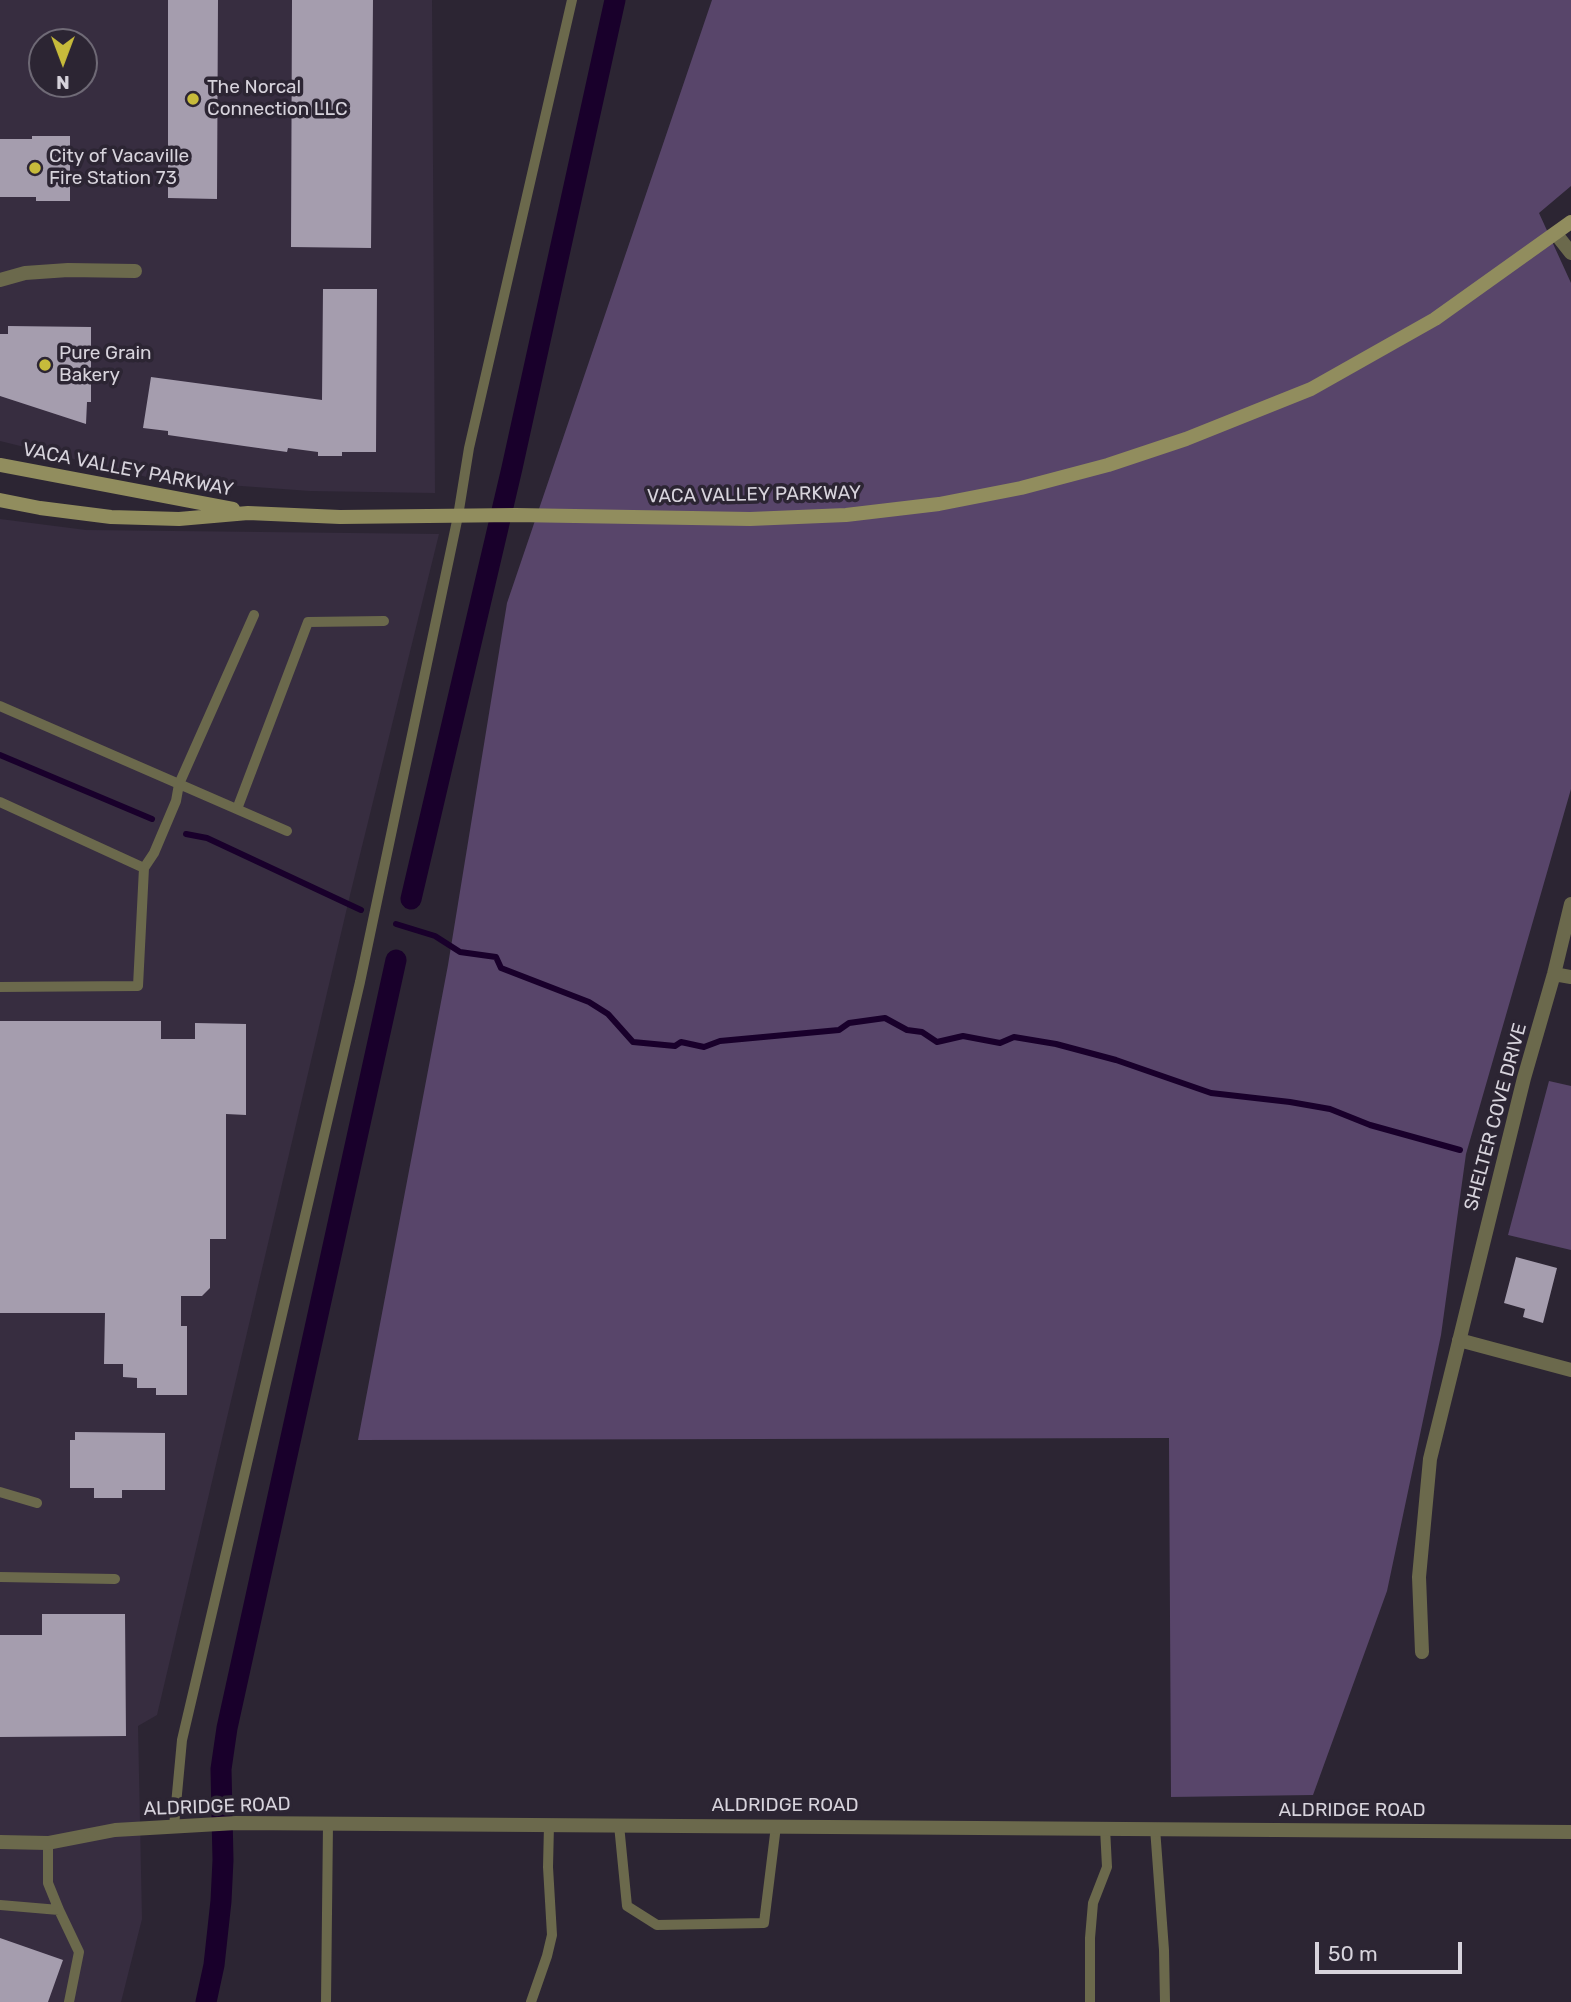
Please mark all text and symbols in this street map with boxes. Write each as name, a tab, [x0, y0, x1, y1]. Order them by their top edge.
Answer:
north arrow	[28, 28, 98, 98]
text: N	[56, 71, 70, 94]
place label: The Norcal Connection LLC	[207, 77, 348, 121]
marker: The Norcal Connection LLC	[185, 91, 201, 107]
place label: City of Vacaville Fire Station 73	[49, 146, 189, 190]
marker: City of Vacaville Fire Station 73	[27, 160, 43, 176]
place label: Pure Grain Bakery	[59, 343, 152, 387]
marker: Pure Grain Bakery	[37, 357, 53, 373]
street label: VACA VALLEY PARKWAY	[21, 438, 235, 502]
street label: VACA VALLEY PARKWAY	[647, 482, 861, 508]
street label: SHELTER COVE DRIVE	[1460, 1021, 1532, 1213]
street label: ALDRIDGE ROAD	[143, 1793, 291, 1821]
street label: ALDRIDGE ROAD	[711, 1795, 859, 1817]
street label: ALDRIDGE ROAD	[1278, 1800, 1426, 1822]
scale bar	[1319, 1928, 1466, 1972]
text: 50 m	[1328, 1941, 1378, 1966]

